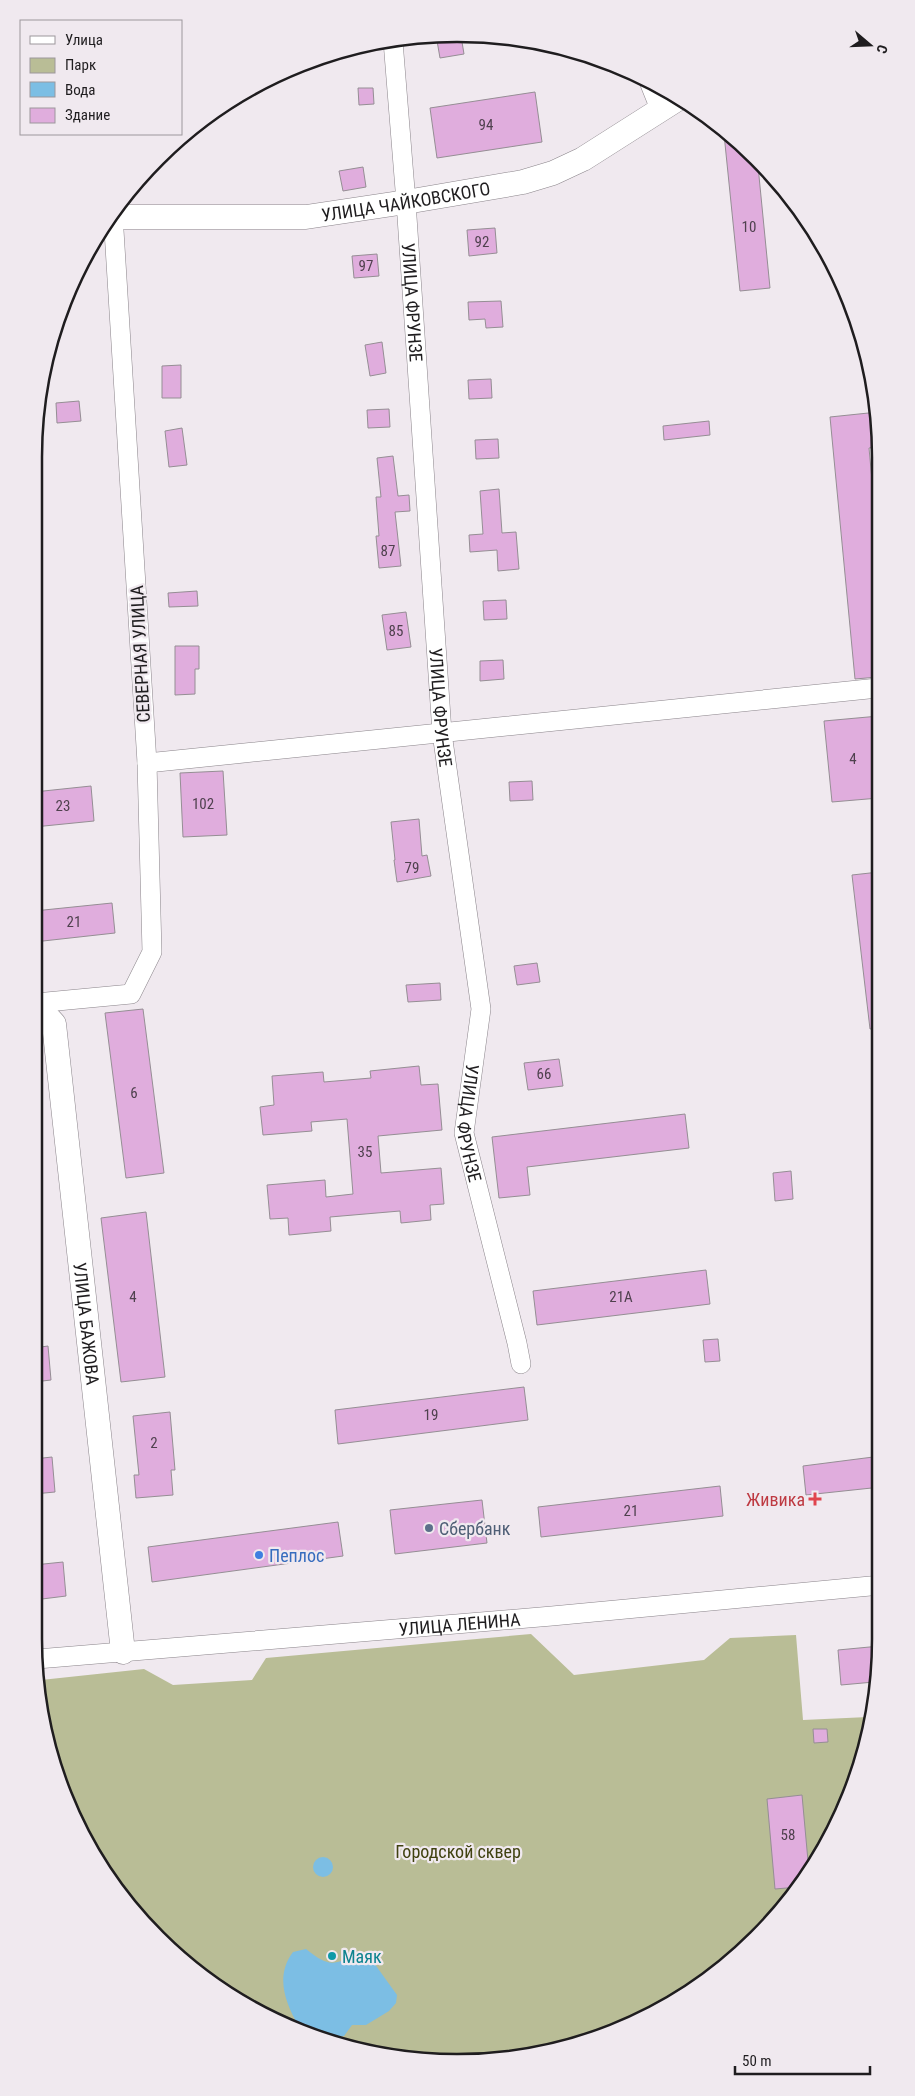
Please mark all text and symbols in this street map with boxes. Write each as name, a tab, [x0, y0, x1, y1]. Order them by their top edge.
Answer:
legend	[20, 20, 182, 135]
north arrow	[845, 20, 895, 70]
text: Улица	[65, 31, 103, 49]
text: С	[873, 43, 891, 56]
text: Парк	[65, 56, 96, 74]
text: Вода	[65, 81, 95, 99]
text: Здание	[65, 106, 110, 124]
house number: 94	[479, 116, 493, 134]
street label: УЛИЦА ЧАЙКОВСКОГО	[320, 177, 492, 225]
house number: 10	[742, 218, 756, 236]
house number: 92	[475, 233, 489, 251]
street label: УЛИЦА ФРУНЗЕ	[398, 242, 427, 363]
house number: 97	[359, 257, 373, 275]
house number: 87	[381, 542, 395, 560]
street label: СЕВЕРНАЯ УЛИЦА	[126, 584, 154, 723]
house number: 85	[389, 622, 403, 640]
street label: УЛИЦА ФРУНЗЕ	[426, 647, 457, 768]
house number: 4	[849, 750, 857, 768]
house number: 102	[192, 795, 214, 813]
house number: 23	[56, 797, 70, 815]
house number: 79	[405, 859, 419, 877]
house number: 21	[67, 913, 81, 931]
street label: УЛИЦА ФРУНЗЕ	[453, 1063, 486, 1184]
house number: 66	[537, 1065, 551, 1083]
house number: 6	[130, 1084, 138, 1102]
house number: 35	[358, 1143, 372, 1161]
street label: УЛИЦА БАЖОВА	[70, 1261, 104, 1386]
house number: 4	[129, 1288, 137, 1306]
house number: 21А	[609, 1288, 633, 1306]
house number: 19	[424, 1406, 438, 1424]
house number: 2	[150, 1434, 158, 1452]
place label: Живика	[746, 1489, 805, 1510]
marker: Живика	[809, 1493, 821, 1505]
house number: 21	[624, 1502, 638, 1520]
place label: Сбербанк	[439, 1518, 511, 1539]
marker: Сбербанк	[423, 1522, 435, 1534]
place label: Пеплос	[269, 1545, 324, 1566]
marker: Пеплос	[253, 1549, 265, 1561]
street label: УЛИЦА ЛЕНИНА	[398, 1608, 522, 1639]
house number: 58	[781, 1826, 795, 1844]
park label: Городской сквер	[395, 1841, 521, 1862]
place label: Маяк	[342, 1946, 382, 1967]
marker: Маяк	[326, 1950, 338, 1962]
scale bar	[735, 2044, 870, 2076]
text: 50 m	[742, 2052, 772, 2070]

